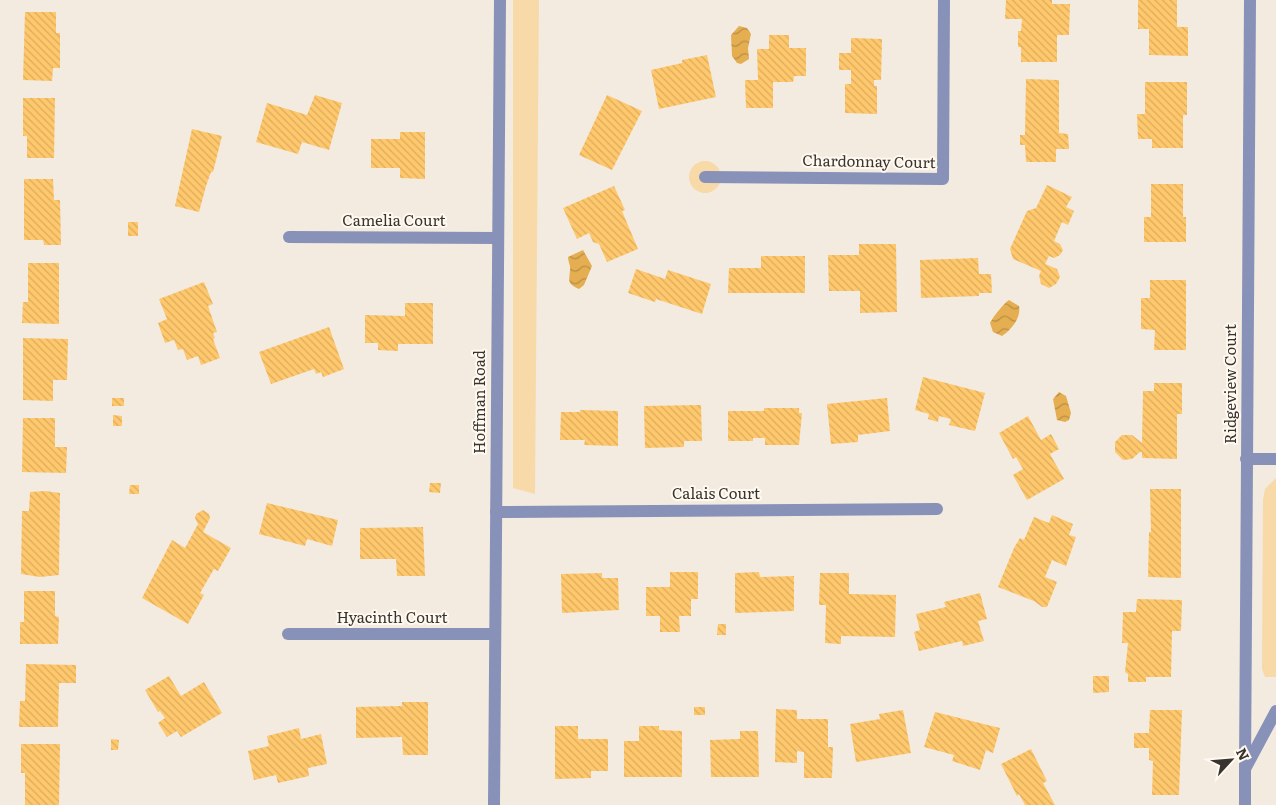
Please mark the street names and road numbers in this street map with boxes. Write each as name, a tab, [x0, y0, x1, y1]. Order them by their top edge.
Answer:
street label: Chardonnay Court	[802, 148, 936, 173]
street label: Camelia Court	[342, 208, 446, 231]
street label: Ridgeview Court	[1218, 324, 1241, 444]
street label: Hoffman Road	[467, 350, 490, 454]
street label: Calais Court	[672, 481, 760, 504]
street label: Hyacinth Court	[336, 605, 448, 628]

